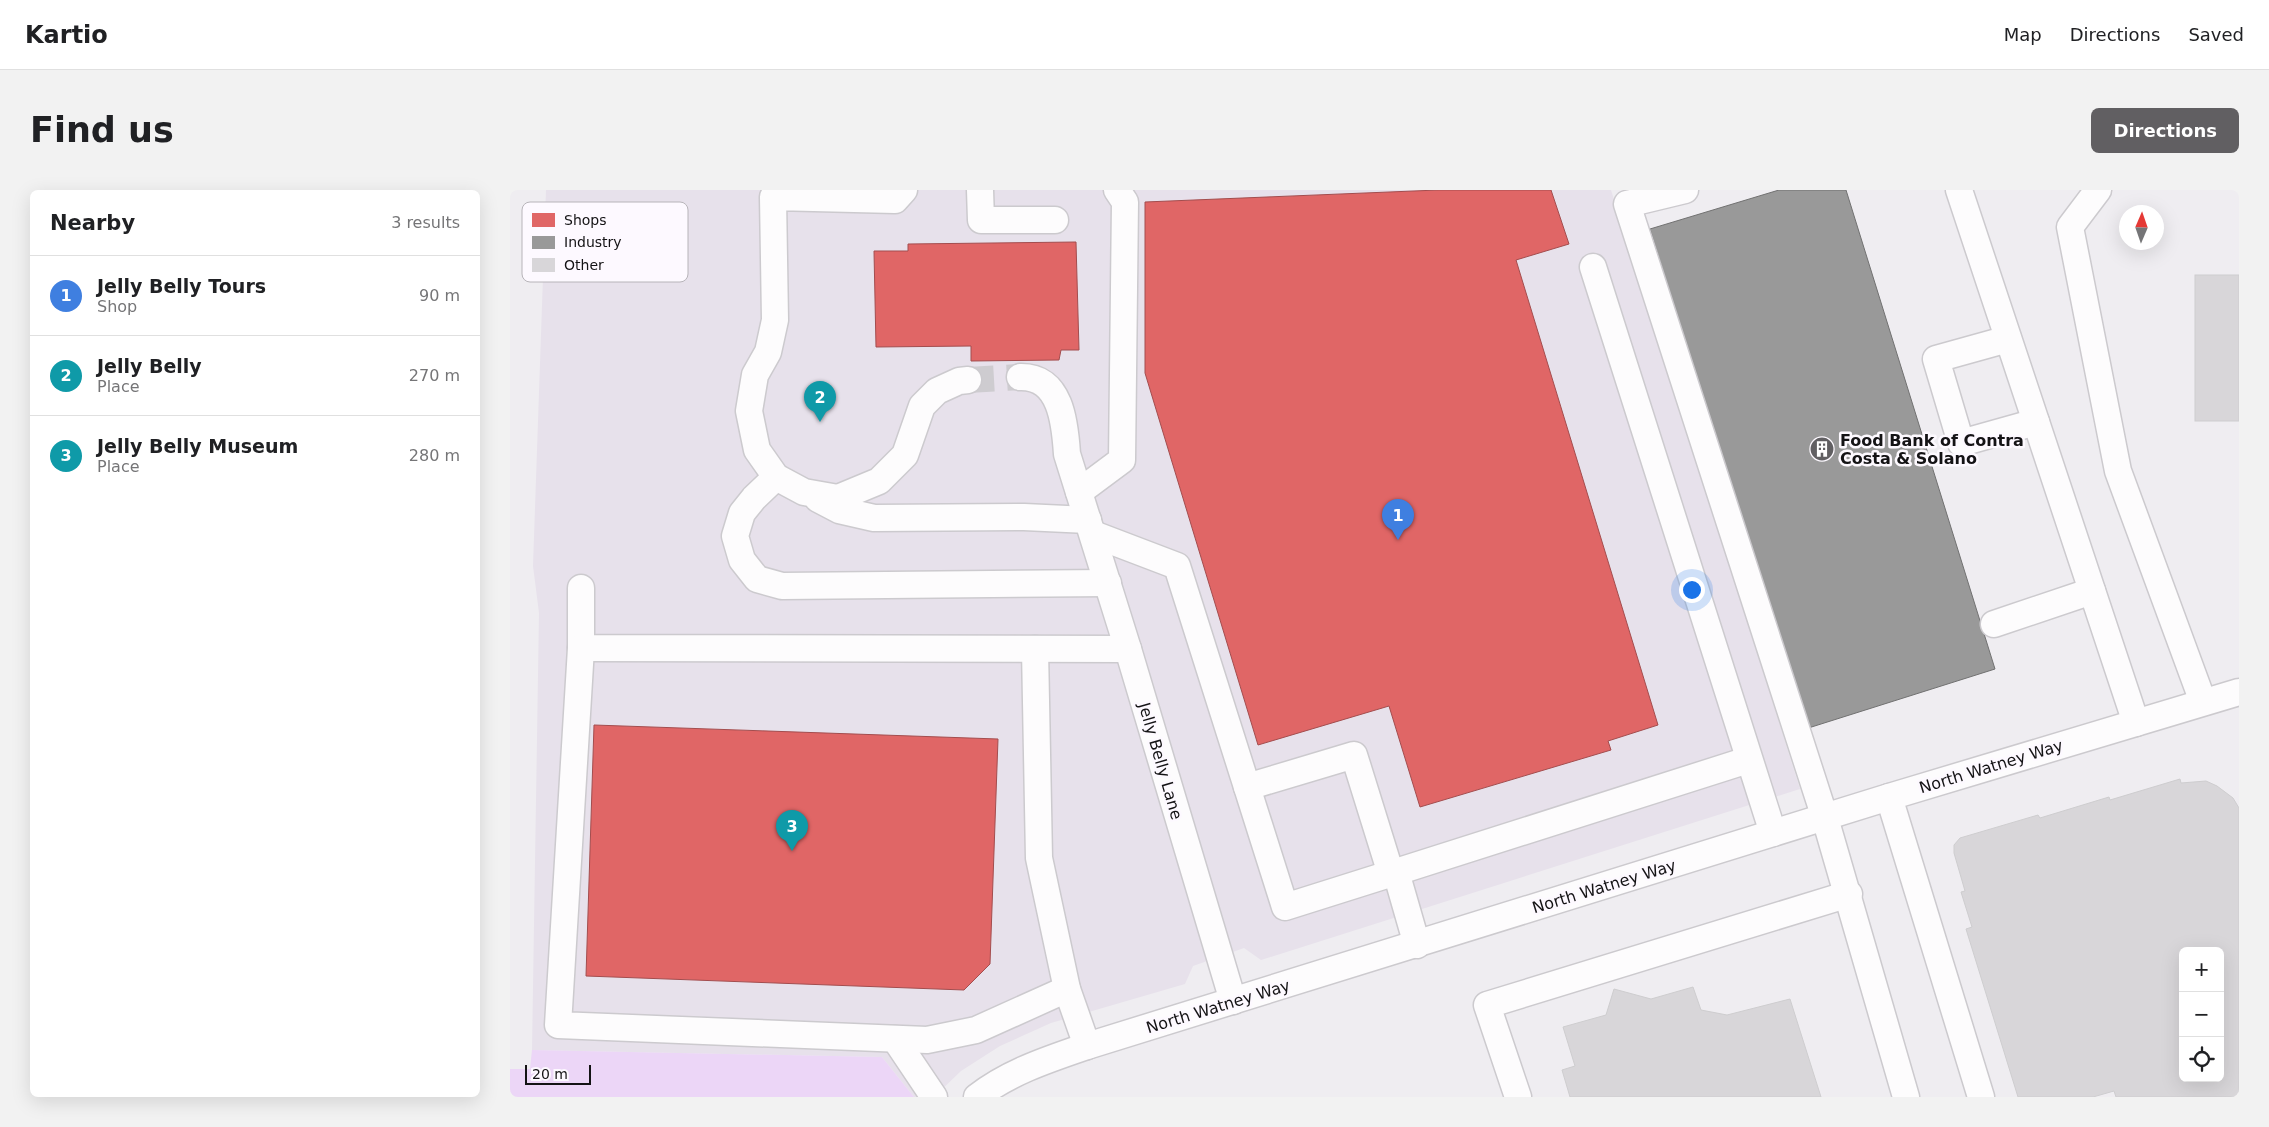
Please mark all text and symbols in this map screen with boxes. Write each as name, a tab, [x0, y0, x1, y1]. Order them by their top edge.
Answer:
text: Kartio	[25, 21, 108, 49]
text: Map	[2004, 24, 2042, 45]
text: Directions	[2070, 24, 2160, 45]
text: Saved	[2188, 24, 2244, 45]
button: Directions	[2091, 108, 2239, 153]
text: Find us	[30, 110, 174, 150]
legend	[522, 202, 688, 282]
north arrow	[2119, 205, 2164, 250]
text: Nearby	[50, 211, 135, 235]
text: Shops	[564, 212, 607, 228]
text: 3 results	[391, 213, 460, 232]
text: Industry	[564, 234, 622, 250]
text: Other	[564, 257, 604, 273]
text: Jelly Belly Tours	[97, 275, 266, 297]
text: 1	[60, 286, 72, 305]
text: 90 m	[419, 286, 460, 305]
text: Shop	[97, 297, 137, 316]
text: Jelly Belly	[97, 355, 202, 377]
text: 2	[60, 366, 72, 385]
text: 270 m	[409, 366, 460, 385]
text: Place	[97, 377, 140, 396]
pin: 2	[804, 381, 836, 422]
place label: Food Bank of Contra Costa & Solano	[1840, 431, 2024, 468]
text: Jelly Belly Museum	[97, 435, 298, 457]
building icon: Food Bank of Contra Costa & Solano	[1809, 436, 1835, 462]
text: 3	[60, 446, 72, 465]
text: 280 m	[409, 446, 460, 465]
text: Place	[97, 457, 140, 476]
pin: 1	[1382, 499, 1414, 540]
your location	[1679, 577, 1705, 603]
street label: Jelly Belly Lane	[1134, 699, 1186, 822]
street label: North Watney Way	[1917, 736, 2065, 797]
pin: 3	[776, 810, 808, 851]
street label: North Watney Way	[1530, 856, 1678, 917]
map controls	[2179, 947, 2224, 1082]
button: +	[2179, 947, 2224, 992]
street label: North Watney Way	[1144, 976, 1292, 1037]
button: −	[2179, 992, 2224, 1037]
button: locate	[2179, 1037, 2224, 1082]
scale bar	[525, 1062, 591, 1085]
text: 20 m	[532, 1066, 568, 1082]

